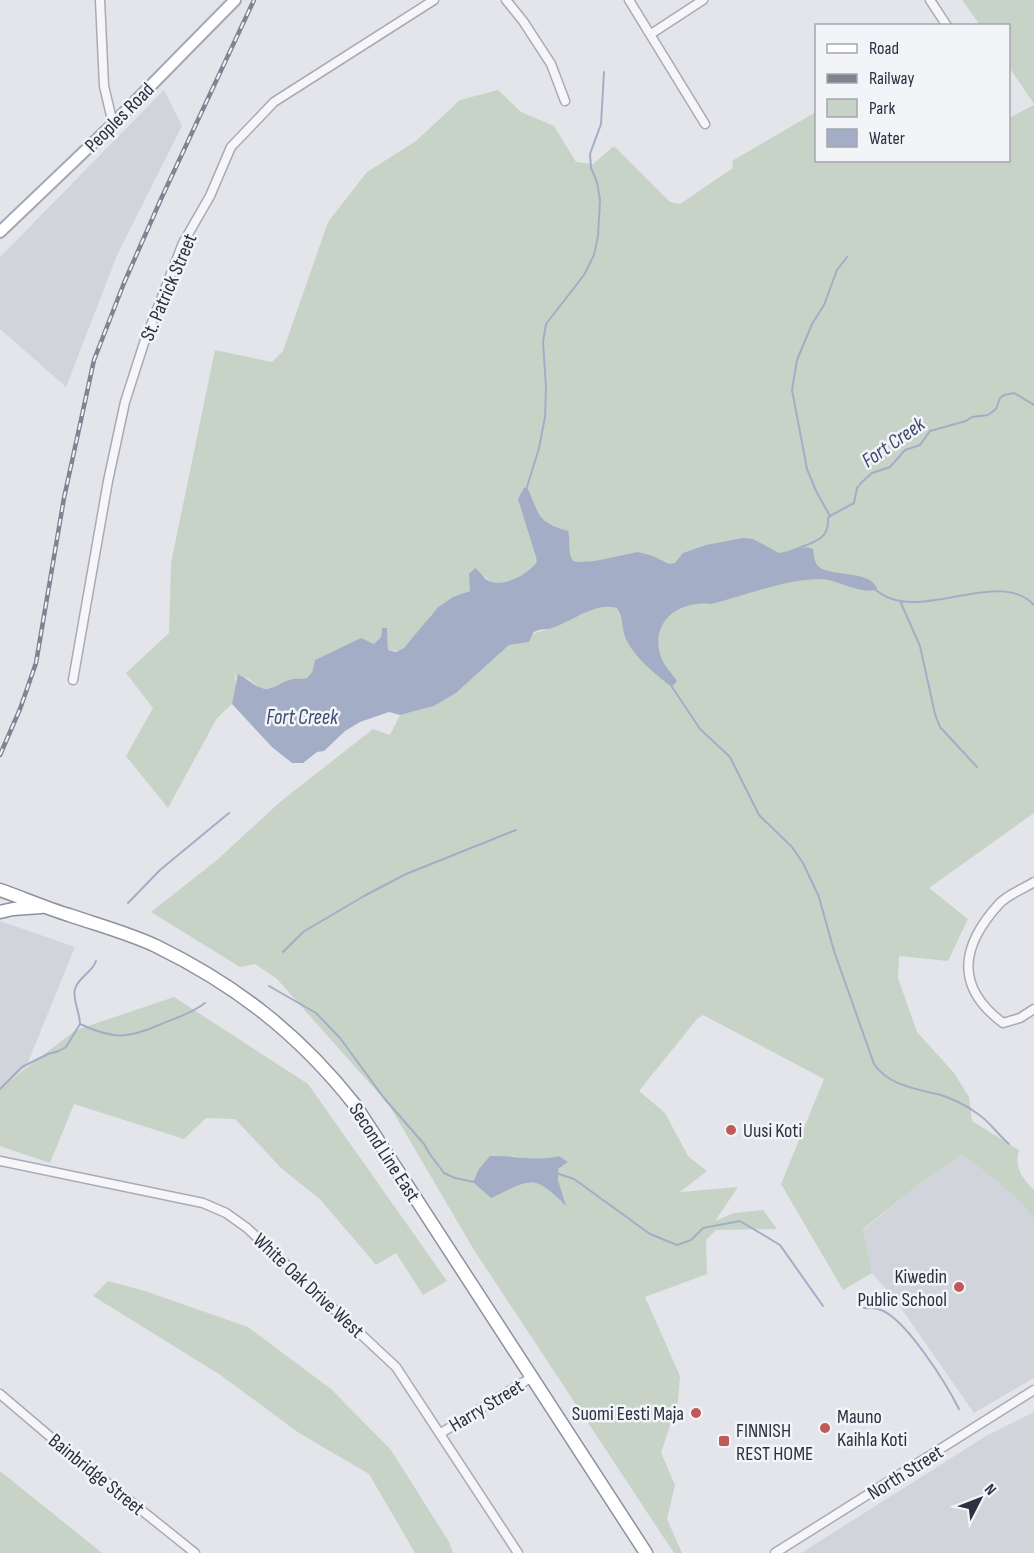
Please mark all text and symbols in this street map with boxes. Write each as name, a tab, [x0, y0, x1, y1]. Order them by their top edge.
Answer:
legend	[815, 24, 1010, 162]
text: Road	[869, 38, 899, 59]
text: Railway	[869, 68, 914, 89]
street label: Peoples Road	[80, 78, 159, 157]
text: Park	[869, 98, 895, 119]
text: Water	[869, 128, 905, 149]
street label: St. Patrick Street	[136, 230, 202, 345]
water label: Fort Creek	[857, 411, 931, 473]
water label: Fort Creek	[266, 705, 339, 730]
street label: Second Line East	[343, 1099, 425, 1206]
place label: Uusi Koti	[743, 1119, 802, 1143]
marker: Uusi Koti	[724, 1123, 738, 1137]
street label: White Oak Drive West	[248, 1228, 369, 1343]
place label: Kiwedin Public School	[857, 1265, 947, 1312]
marker: Kiwedin Public School	[952, 1280, 966, 1294]
street label: Harry Street	[445, 1374, 528, 1437]
place label: Suomi Eesti Maja	[572, 1402, 684, 1426]
place label: Mauno Kaihla Koti	[837, 1405, 907, 1452]
marker: Suomi Eesti Maja	[689, 1406, 703, 1420]
place label: FINNISH REST HOME	[736, 1419, 813, 1466]
marker: Mauno Kaihla Koti	[818, 1421, 832, 1435]
street label: Bainbridge Street	[44, 1429, 149, 1521]
marker: FINNISH REST HOME	[717, 1434, 731, 1448]
street label: North Street	[863, 1440, 948, 1505]
north arrow	[950, 1469, 1010, 1529]
text: N	[980, 1480, 1000, 1499]

